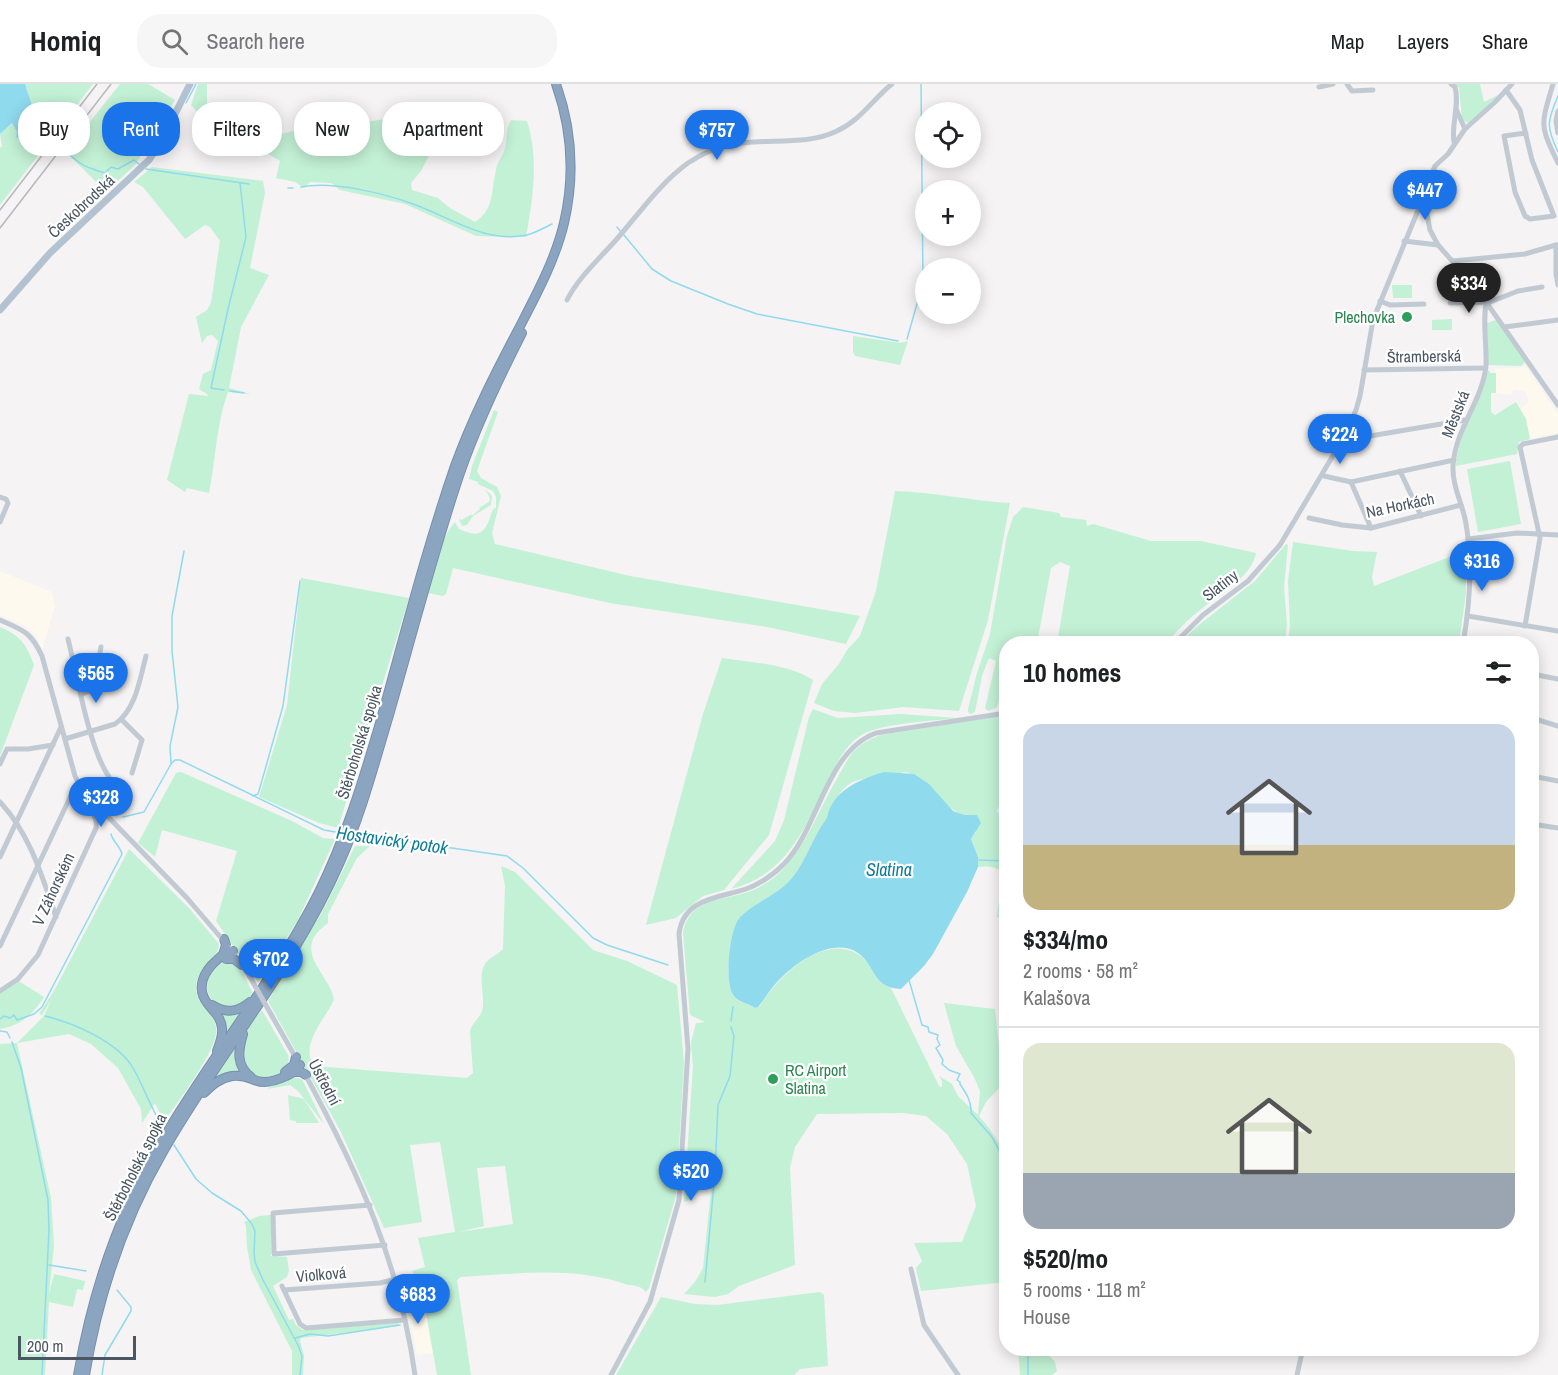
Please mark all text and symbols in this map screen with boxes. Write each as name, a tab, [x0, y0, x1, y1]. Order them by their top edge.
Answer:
search box	[137, 14, 557, 68]
text: Homiq	[30, 22, 101, 60]
icon: search	[158, 25, 191, 58]
text: Search here	[206, 26, 305, 56]
text: Map	[1331, 27, 1364, 56]
text: Layers	[1397, 27, 1449, 56]
text: Share	[1482, 27, 1528, 56]
chip: Buy	[18, 102, 90, 156]
chip: Rent	[102, 102, 180, 156]
chip: Filters	[192, 102, 282, 156]
chip: New	[294, 102, 370, 156]
chip: Apartment	[382, 102, 504, 156]
map controls	[915, 102, 981, 324]
button: locate	[915, 102, 981, 168]
pin: $757	[681, 110, 753, 161]
text: $757	[699, 116, 735, 143]
street label: Českobrodská	[43, 169, 120, 243]
pin: $447	[1389, 170, 1461, 221]
text: $447	[1407, 176, 1443, 203]
button: +	[915, 180, 981, 246]
button: −	[915, 258, 981, 324]
pin: $334	[1433, 263, 1505, 314]
text: $334	[1451, 269, 1487, 296]
place label: Plechovka	[1334, 306, 1396, 328]
marker: Plechovka	[1400, 310, 1414, 324]
street label: Štramberská	[1387, 344, 1462, 368]
street label: Městská	[1436, 387, 1475, 441]
pin: $224	[1304, 414, 1376, 465]
text: $224	[1322, 420, 1358, 447]
street label: Na Horkách	[1364, 487, 1436, 523]
pin: $316	[1446, 541, 1518, 592]
text: $316	[1464, 547, 1500, 574]
street label: Slatiny	[1197, 564, 1243, 606]
pin: $565	[60, 653, 132, 704]
text: 10 homes	[1023, 655, 1121, 690]
icon: filters	[1482, 656, 1515, 689]
text: $565	[78, 659, 114, 686]
street label: Štěrboholská spojka	[331, 682, 387, 802]
icon: home	[1215, 763, 1323, 871]
pin: $328	[65, 777, 137, 828]
text: $328	[83, 783, 119, 810]
water label: Hostavický potok	[335, 820, 450, 860]
street label: V Záhorském	[27, 849, 79, 929]
water label: Slatina	[866, 857, 912, 882]
text: $334/mo	[1023, 922, 1108, 957]
pin: $702	[235, 939, 307, 990]
text: $702	[253, 945, 289, 972]
text: 2 rooms · 58 m²	[1023, 957, 1138, 984]
text: Kalašova	[1023, 984, 1090, 1011]
street label: Ústřední	[304, 1055, 347, 1109]
place label: RC Airport Slatina	[785, 1059, 847, 1099]
marker: RC Airport Slatina	[766, 1072, 780, 1086]
icon: home	[1215, 1082, 1323, 1190]
street label: Štěrboholská spojka	[98, 1109, 172, 1225]
pin: $520	[655, 1151, 727, 1202]
text: $520	[673, 1157, 709, 1184]
text: $520/mo	[1023, 1241, 1108, 1276]
street label: Violková	[295, 1261, 348, 1287]
pin: $683	[382, 1274, 454, 1325]
text: 5 rooms · 118 m²	[1023, 1276, 1146, 1303]
text: $683	[400, 1280, 436, 1307]
text: House	[1023, 1303, 1070, 1330]
scale bar	[18, 1333, 136, 1360]
text: 200 m	[27, 1335, 63, 1357]

